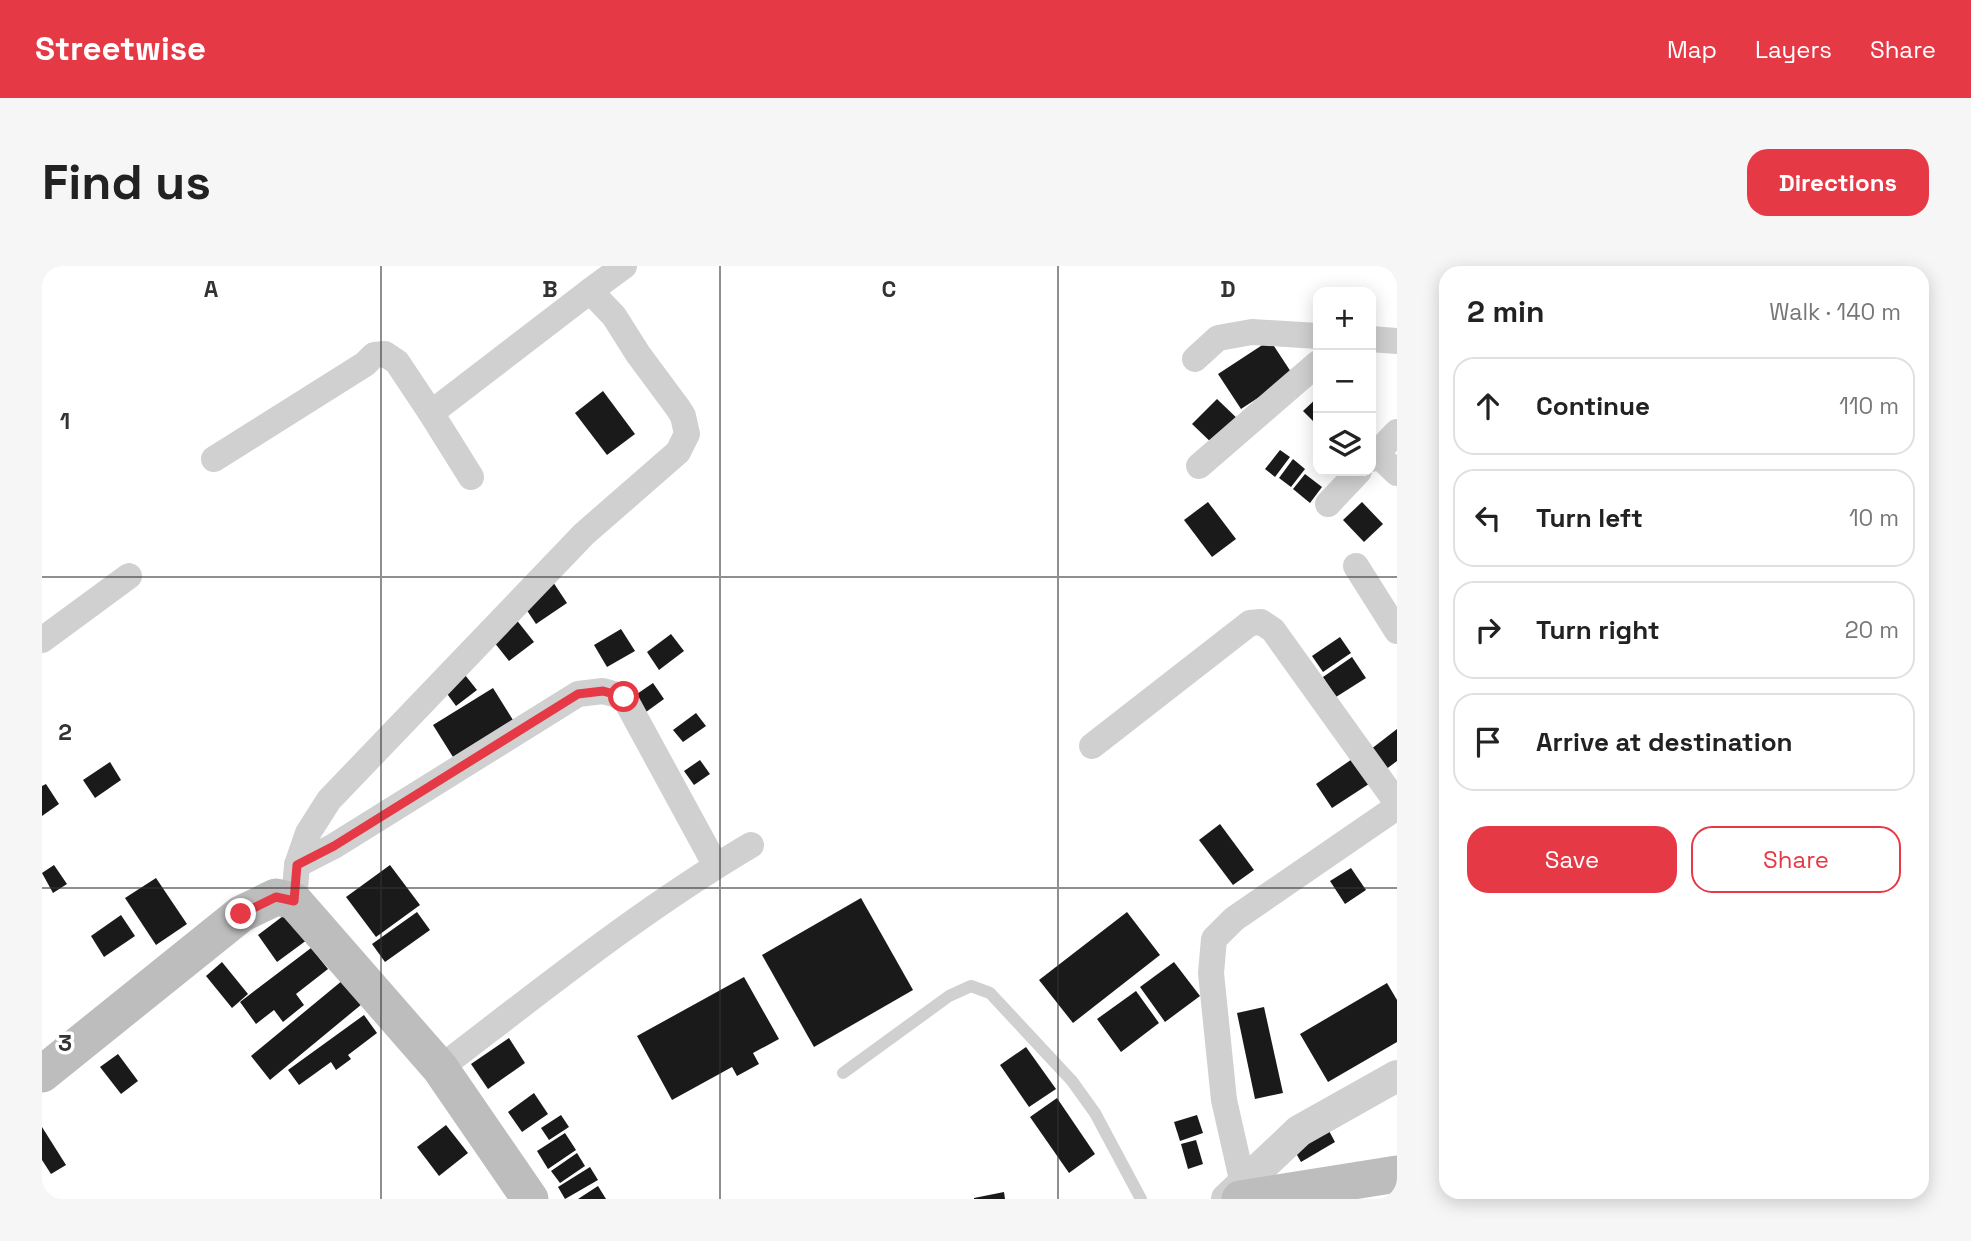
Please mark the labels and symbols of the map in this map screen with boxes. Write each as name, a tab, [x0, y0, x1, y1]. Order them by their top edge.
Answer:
text: A	[204, 274, 219, 304]
text: B	[542, 274, 558, 304]
text: C	[882, 274, 896, 304]
text: D	[1220, 274, 1236, 304]
text: 1	[60, 406, 70, 436]
route start	[608, 681, 639, 712]
text: 2	[58, 717, 72, 747]
route end	[225, 898, 256, 929]
text: 3	[58, 1028, 72, 1058]

